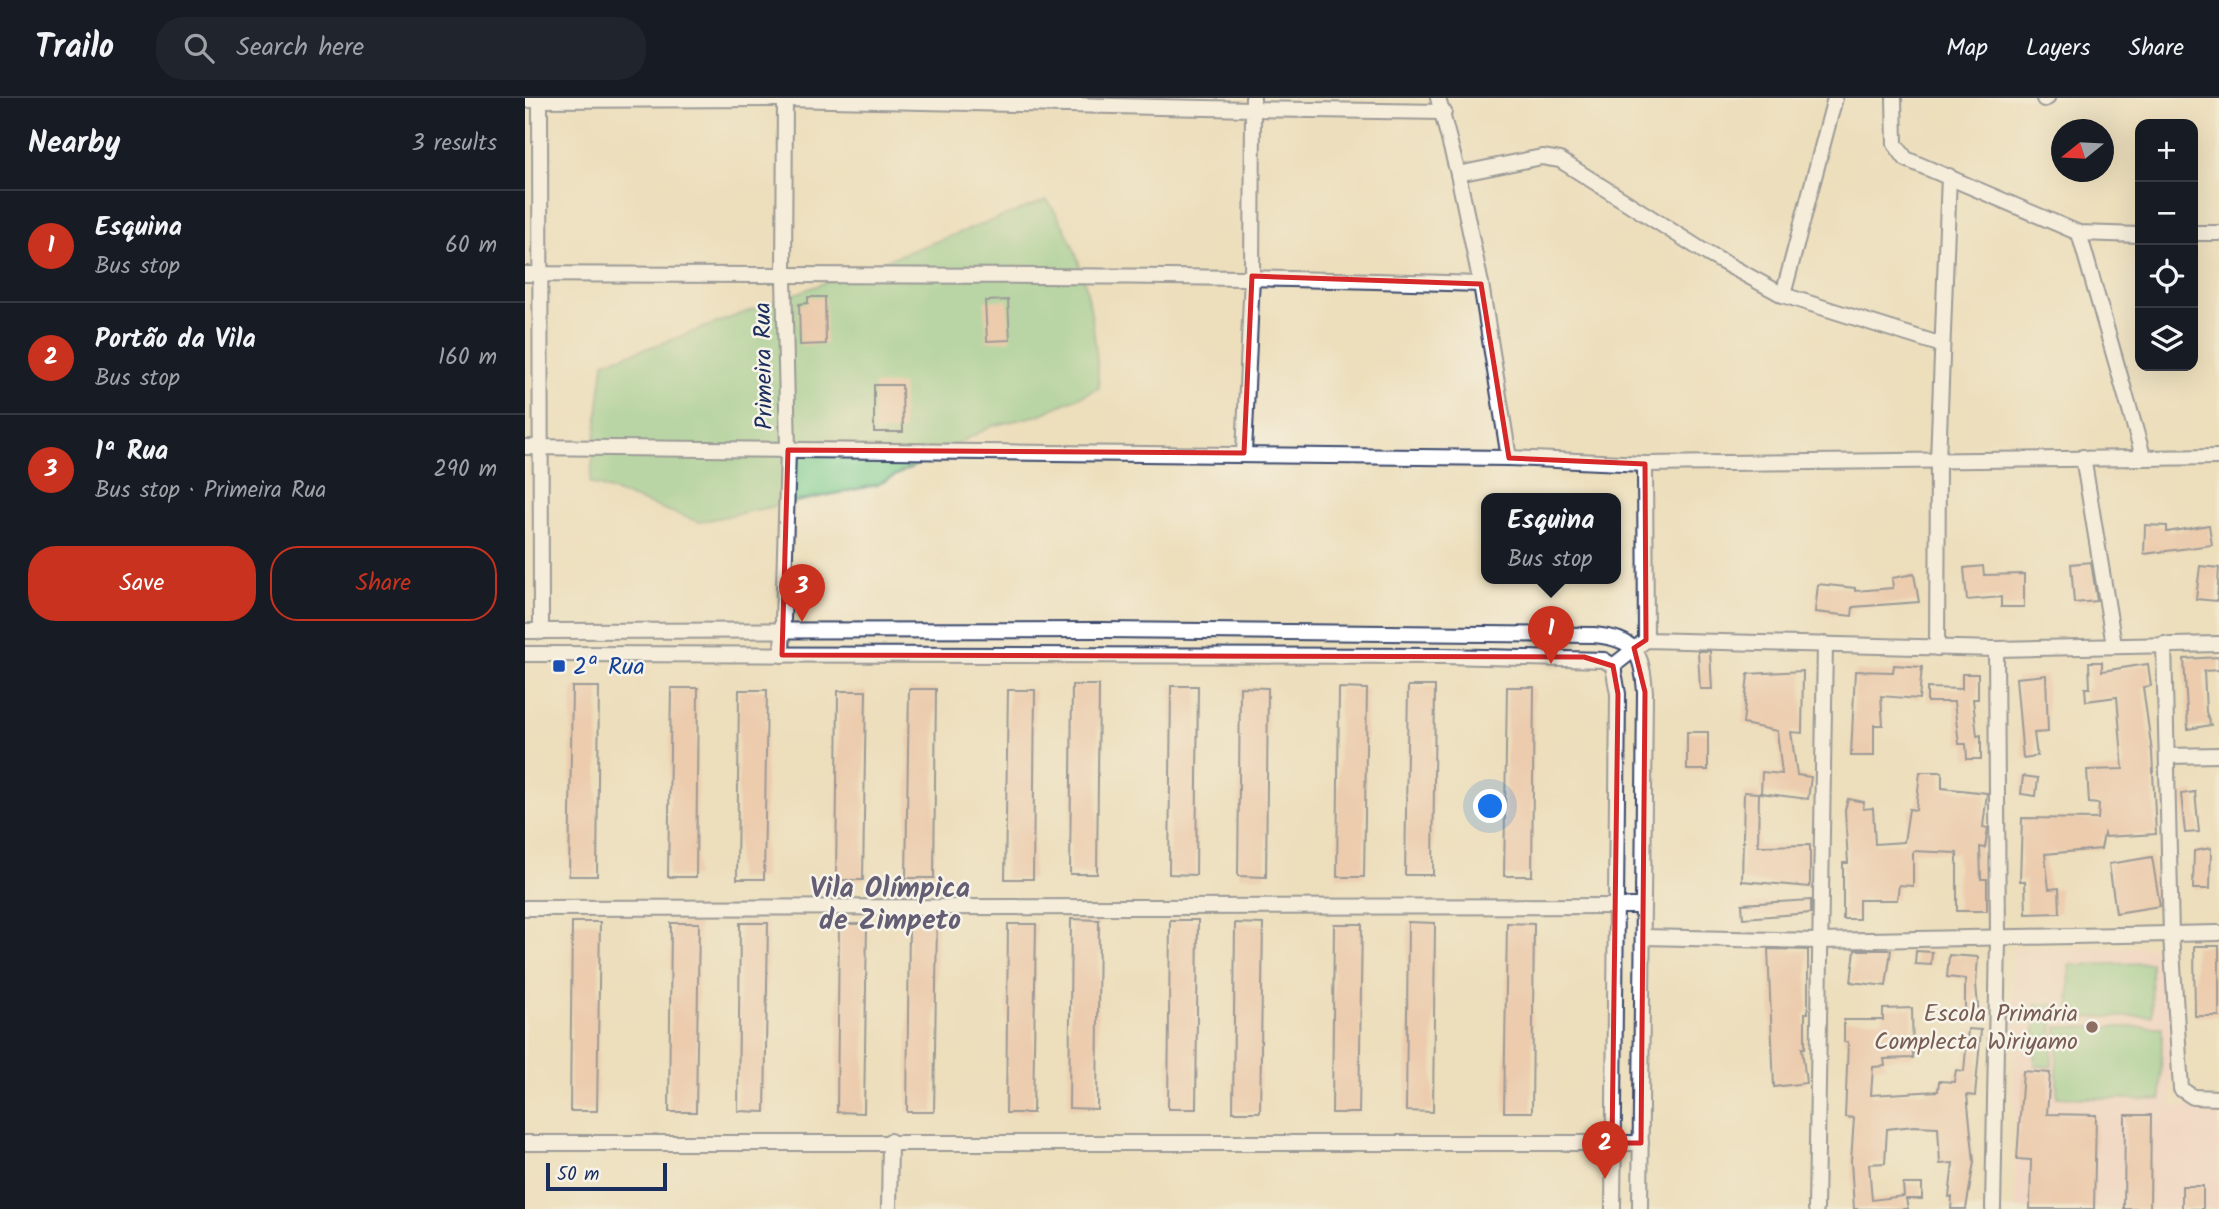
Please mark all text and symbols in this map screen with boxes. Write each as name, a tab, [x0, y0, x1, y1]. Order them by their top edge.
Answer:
search box	[156, 17, 646, 80]
text: Trailo	[35, 22, 114, 75]
text: Search here	[236, 27, 364, 69]
icon: search	[180, 29, 218, 67]
text: Map	[1946, 29, 1988, 68]
text: Layers	[2026, 29, 2090, 68]
text: Share	[2128, 29, 2184, 68]
north arrow	[2051, 119, 2114, 182]
map controls	[2135, 119, 2198, 371]
button: +	[2135, 119, 2198, 182]
text: Nearby	[28, 120, 120, 168]
text: 3 results	[411, 126, 497, 162]
button: −	[2135, 182, 2198, 245]
text: Esquina	[95, 207, 182, 249]
text: 1	[48, 228, 54, 264]
text: 60 m	[445, 228, 497, 264]
button: locate	[2135, 245, 2198, 308]
text: Bus stop	[95, 249, 180, 285]
street label: Primeira Rua	[744, 302, 785, 430]
button: layers	[2135, 308, 2198, 371]
text: Portão da Vila	[95, 319, 256, 361]
text: 2	[44, 340, 58, 376]
text: 160 m	[438, 340, 497, 376]
text: Bus stop	[95, 361, 180, 397]
text: 1ª Rua	[95, 431, 168, 473]
text: 3	[45, 452, 57, 488]
text: 290 m	[433, 452, 497, 488]
text: Bus stop · Primeira Rua	[95, 473, 326, 509]
popup	[1481, 493, 1621, 584]
text: Esquina	[1507, 500, 1595, 542]
text: Bus stop	[1507, 542, 1592, 578]
button: Save	[28, 546, 256, 621]
button: Share	[270, 546, 497, 621]
pin: 3	[779, 564, 825, 622]
pin: 1	[1528, 606, 1574, 664]
place label: 2ª Rua	[573, 648, 645, 687]
marker: 2ª Rua	[551, 658, 567, 674]
your location	[1473, 789, 1507, 823]
district label: Vila Olímpica de Zimpeto	[810, 867, 970, 944]
place label: Escola Primária Complecta Wiriyamo	[1874, 995, 2078, 1062]
marker: Escola Primária Complecta Wiriyamo	[2084, 1019, 2100, 1035]
pin: 2	[1582, 1121, 1628, 1179]
scale bar	[546, 1160, 667, 1192]
text: 50 m	[557, 1160, 599, 1190]

